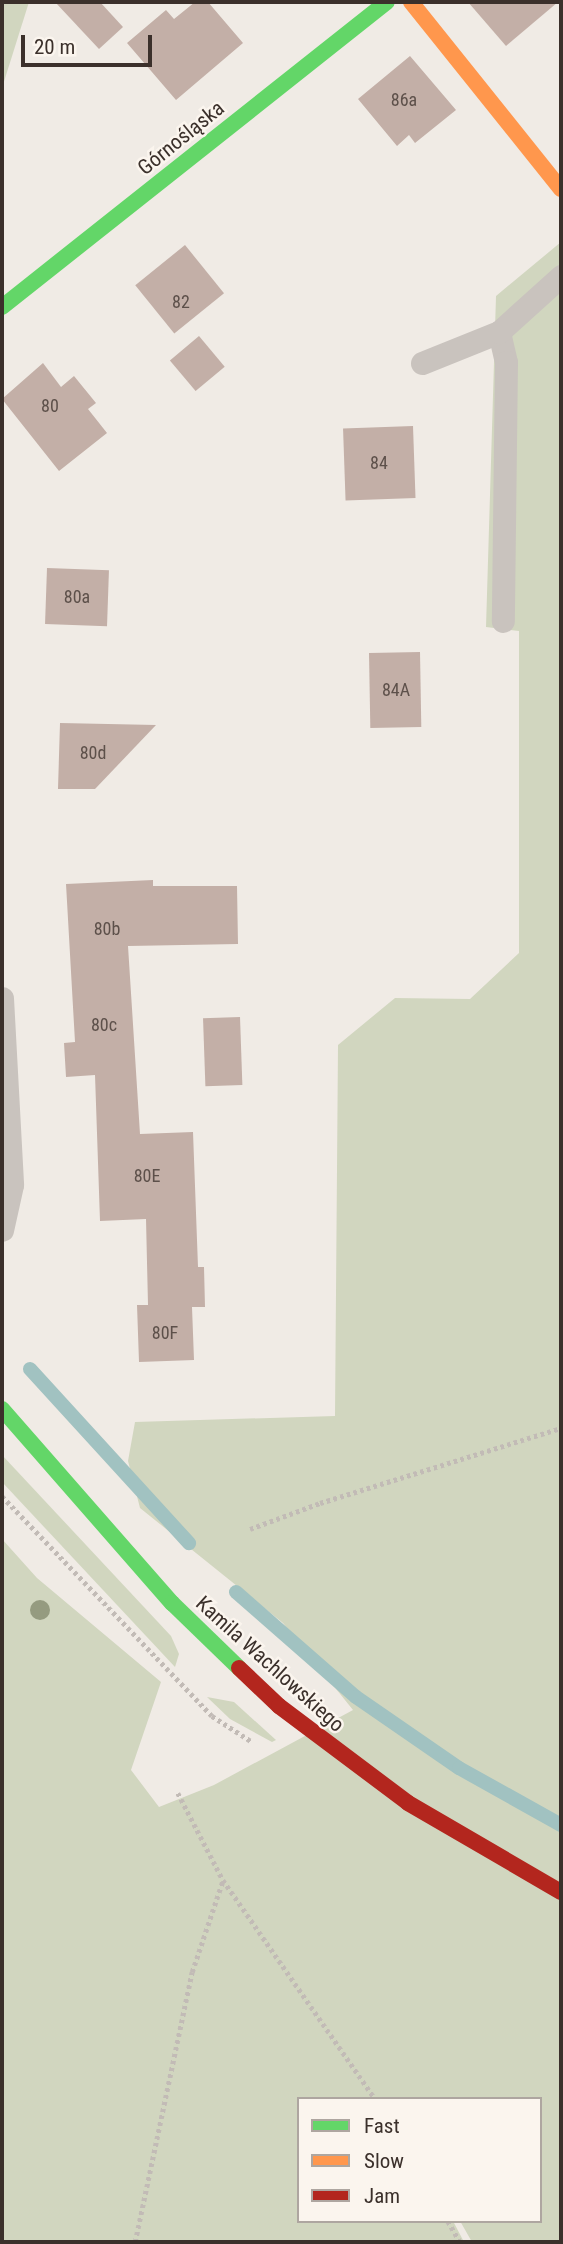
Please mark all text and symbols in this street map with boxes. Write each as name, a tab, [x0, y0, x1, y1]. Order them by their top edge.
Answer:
scale bar	[24, 21, 156, 65]
text: 20 m	[34, 35, 75, 59]
house number: 86a	[391, 89, 417, 111]
street label: Górnośląska	[133, 96, 229, 180]
house number: 82	[172, 291, 190, 313]
house number: 80	[41, 395, 59, 417]
house number: 84	[370, 452, 388, 474]
house number: 80a	[64, 586, 90, 608]
house number: 84A	[382, 679, 410, 701]
house number: 80d	[80, 742, 106, 764]
house number: 80b	[94, 918, 120, 940]
house number: 80c	[91, 1014, 117, 1036]
house number: 80E	[134, 1165, 160, 1187]
house number: 80F	[152, 1322, 178, 1344]
street label: Kamila Wachlowskiego	[191, 1591, 349, 1737]
legend	[297, 2097, 542, 2223]
text: Fast	[364, 2114, 400, 2138]
text: Slow	[364, 2149, 404, 2173]
text: Jam	[364, 2184, 400, 2208]

